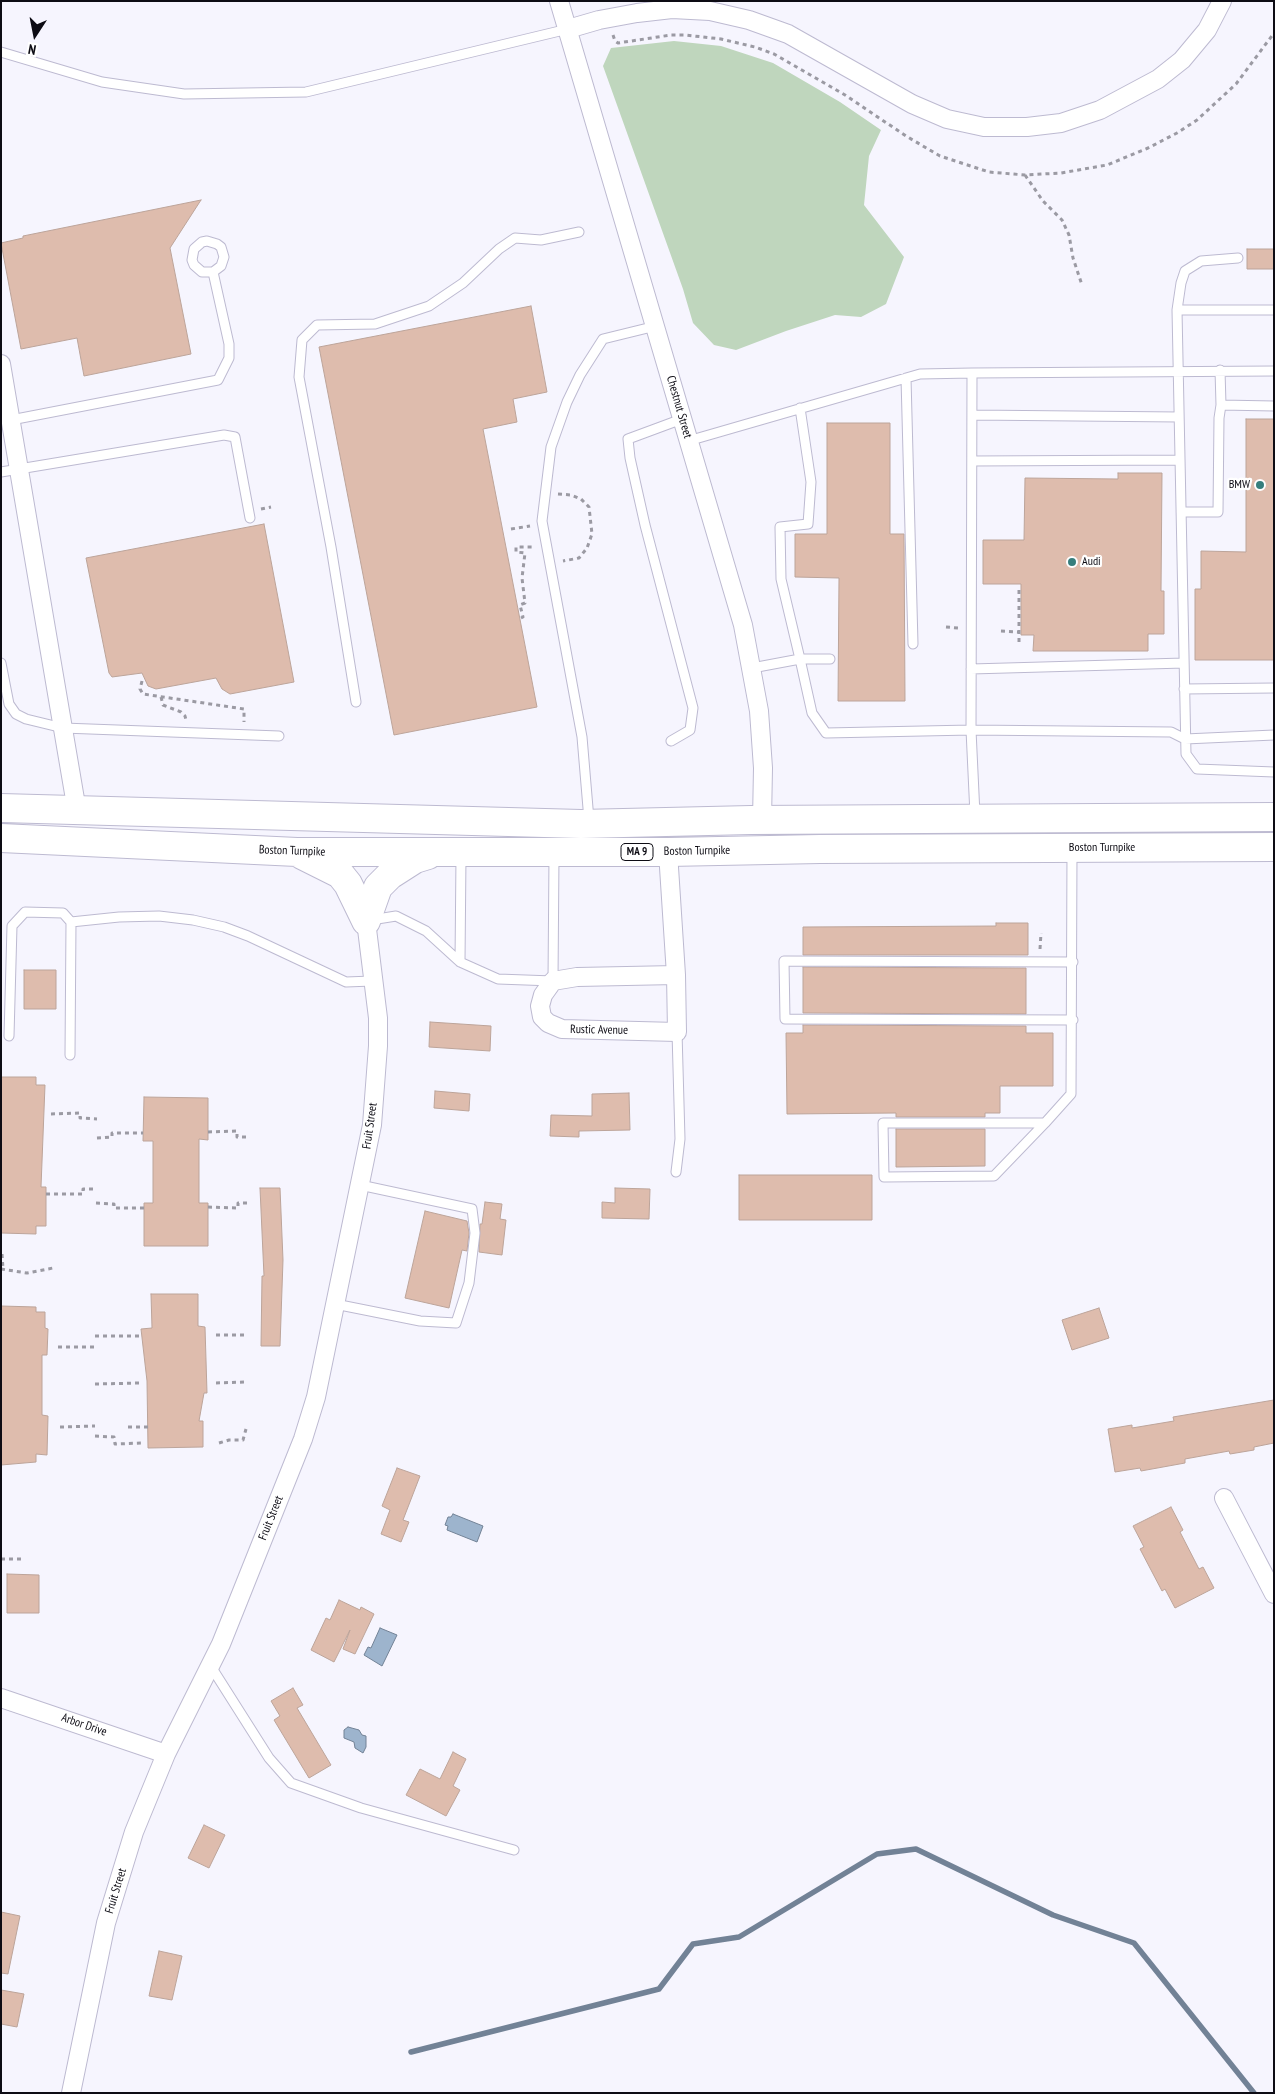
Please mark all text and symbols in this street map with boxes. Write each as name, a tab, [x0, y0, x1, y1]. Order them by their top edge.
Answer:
north arrow	[10, 10, 60, 60]
text: N	[27, 40, 38, 59]
street label: Chestnut Street	[663, 374, 695, 440]
place label: BMW	[1229, 478, 1250, 492]
marker: BMW	[1254, 479, 1266, 491]
place label: Audi	[1082, 555, 1101, 569]
marker: Audi	[1066, 556, 1078, 568]
street label: Boston Turnpike	[1069, 841, 1135, 855]
street label: Boston Turnpike	[259, 843, 325, 859]
street label: Boston Turnpike	[664, 843, 730, 859]
road number: MA 9	[621, 844, 653, 860]
street label: Rustic Avenue	[570, 1022, 628, 1038]
street label: Fruit Street	[360, 1102, 380, 1150]
street label: Fruit Street	[256, 1494, 286, 1542]
street label: Arbor Drive	[59, 1711, 109, 1739]
street label: Fruit Street	[102, 1867, 130, 1915]

